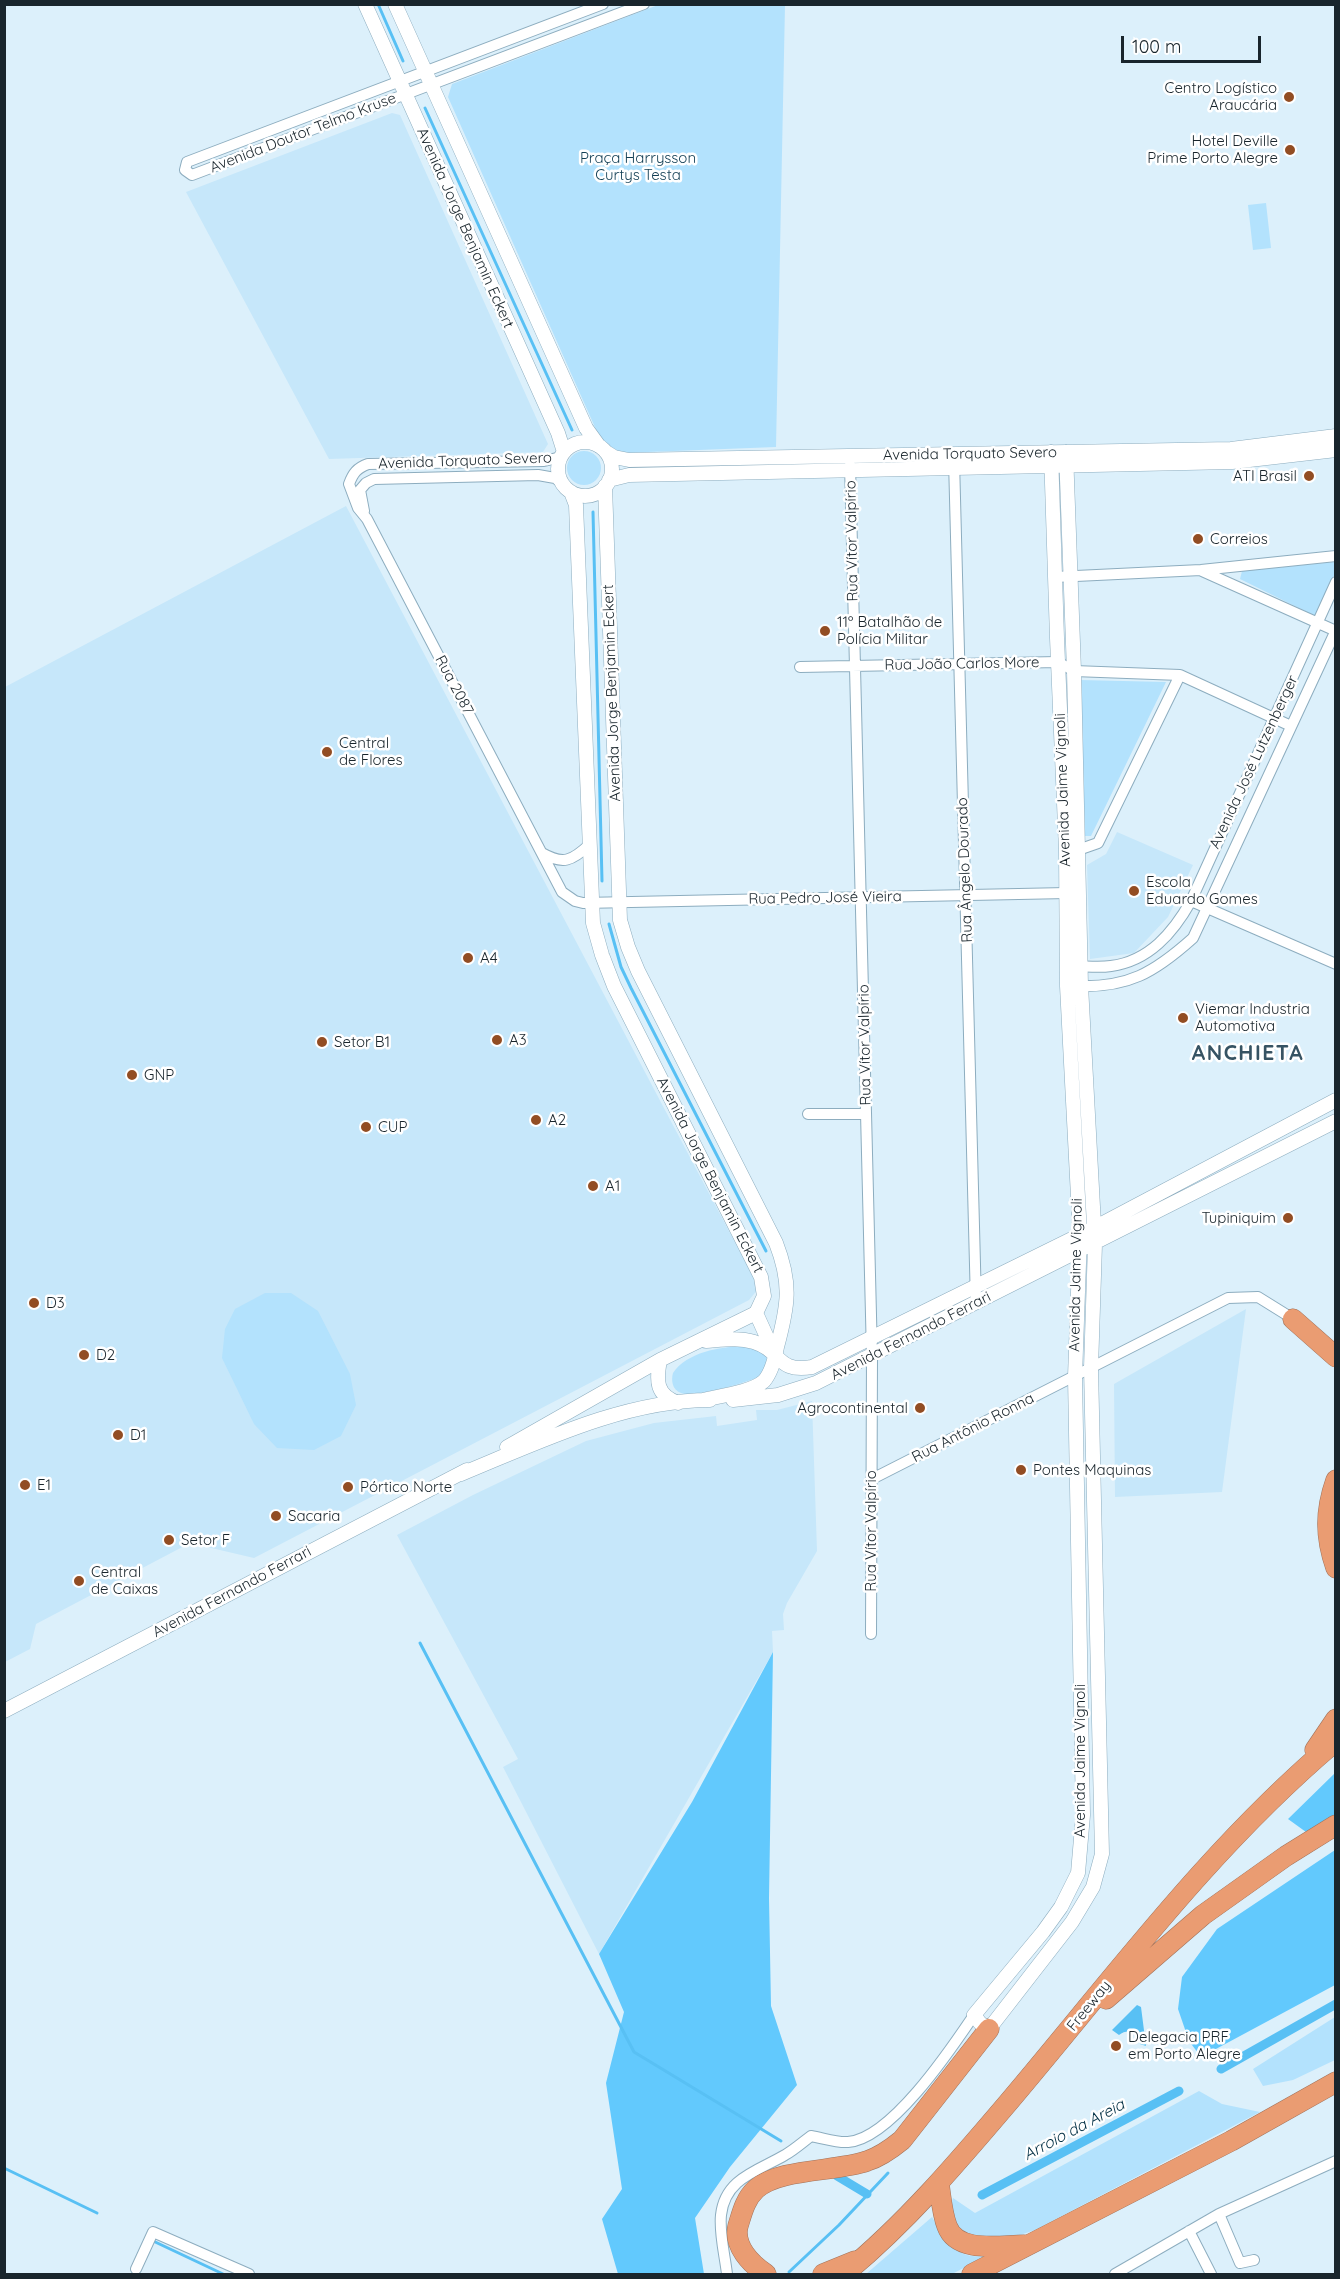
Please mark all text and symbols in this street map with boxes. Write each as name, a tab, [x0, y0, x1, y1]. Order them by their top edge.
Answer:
scale bar	[1124, 24, 1264, 62]
text: 100 m	[1132, 35, 1181, 58]
place label: Centro Logístico Araucária	[1165, 79, 1277, 114]
street label: Avenida Doutor Telmo Kruse	[207, 89, 399, 177]
marker: Centro Logístico Araucária	[1282, 90, 1296, 104]
street label: Avenida Jorge Benjamin Eckert	[413, 125, 517, 331]
place label: Hotel Deville Prime Porto Alegre	[1147, 132, 1278, 167]
marker: Hotel Deville Prime Porto Alegre	[1283, 143, 1297, 157]
park label: Praça Harrysson Curtys Testa	[580, 149, 696, 184]
street label: Avenida Torquato Severo	[883, 443, 1057, 465]
street label: Avenida Torquato Severo	[378, 449, 552, 473]
place label: ATI Brasil	[1233, 467, 1297, 485]
marker: ATI Brasil	[1302, 469, 1316, 483]
street label: Rua Vítor Valpírio	[842, 480, 862, 602]
place label: Correios	[1210, 530, 1268, 548]
marker: Correios	[1191, 532, 1205, 546]
street label: Avenida Jorge Benjamin Eckert	[599, 584, 625, 802]
place label: 11º Batalhão de Polícia Militar	[837, 613, 942, 648]
marker: 11º Batalhão de Polícia Militar	[818, 624, 832, 638]
street label: Rua 2087	[431, 652, 477, 718]
street label: Rua João Carlos More	[884, 654, 1040, 674]
street label: Avenida José Lutzenberger	[1206, 672, 1302, 852]
street label: Avenida Jaime Vignoli	[1051, 713, 1075, 867]
place label: Central de Flores	[339, 734, 402, 769]
marker: Central de Flores	[320, 745, 334, 759]
street label: Rua Ângelo Dourado	[953, 797, 977, 943]
place label: Escola Eduardo Gomes	[1146, 873, 1258, 908]
marker: Escola Eduardo Gomes	[1127, 884, 1141, 898]
street label: Rua Pedro José Vieira	[748, 888, 902, 908]
place label: A4	[480, 949, 498, 967]
marker: A4	[461, 951, 475, 965]
street label: Rua Vítor Valpírio	[855, 984, 875, 1106]
place label: Viemar Industria Automotiva	[1195, 1000, 1310, 1035]
marker: Viemar Industria Automotiva	[1176, 1011, 1190, 1025]
place label: A3	[509, 1031, 527, 1049]
place label: Setor B1	[334, 1033, 390, 1051]
marker: A3	[490, 1033, 504, 1047]
marker: Setor B1	[315, 1035, 329, 1049]
district label: ANCHIETA	[1192, 1041, 1304, 1067]
place label: GNP	[144, 1066, 174, 1084]
marker: GNP	[125, 1068, 139, 1082]
street label: Avenida Jorge Benjamin Eckert	[653, 1074, 767, 1276]
place label: A2	[548, 1111, 566, 1129]
marker: A2	[529, 1113, 543, 1127]
place label: CUP	[378, 1118, 407, 1136]
marker: CUP	[359, 1120, 373, 1134]
place label: A1	[605, 1177, 620, 1195]
marker: A1	[586, 1179, 600, 1193]
street label: Avenida Jaime Vignoli	[1066, 1198, 1086, 1352]
place label: Tupiniquim	[1202, 1209, 1276, 1227]
marker: Tupiniquim	[1281, 1211, 1295, 1225]
street label: Avenida Fernando Ferrari	[828, 1288, 994, 1384]
place label: D3	[46, 1294, 65, 1312]
marker: D3	[27, 1296, 41, 1310]
place label: D2	[96, 1346, 115, 1364]
marker: D2	[77, 1348, 91, 1362]
street label: Rua Antônio Ronna	[909, 1389, 1037, 1467]
place label: Agrocontinental	[797, 1399, 908, 1417]
marker: Agrocontinental	[913, 1401, 927, 1415]
place label: D1	[130, 1426, 146, 1444]
marker: D1	[111, 1428, 125, 1442]
place label: Pontes Maquinas	[1033, 1461, 1151, 1479]
marker: Pontes Maquinas	[1014, 1463, 1028, 1477]
street label: Rua Vítor Valpírio	[862, 1470, 880, 1592]
place label: E1	[37, 1476, 51, 1494]
marker: E1	[18, 1478, 32, 1492]
place label: Pórtico Norte	[360, 1478, 452, 1496]
marker: Pórtico Norte	[341, 1480, 355, 1494]
place label: Sacaria	[288, 1507, 340, 1525]
marker: Sacaria	[269, 1509, 283, 1523]
place label: Setor F	[181, 1531, 230, 1549]
marker: Setor F	[162, 1533, 176, 1547]
street label: Avenida Fernando Ferrari	[150, 1542, 314, 1642]
place label: Central de Caixas	[91, 1563, 158, 1598]
marker: Central de Caixas	[72, 1574, 86, 1588]
street label: Avenida Jaime Vignoli	[1071, 1684, 1089, 1838]
street label: Freeway	[1063, 1977, 1115, 2035]
place label: Delegacia PRF em Porto Alegre	[1128, 2028, 1241, 2063]
marker: Delegacia PRF em Porto Alegre	[1109, 2039, 1123, 2053]
water label: Arroio da Areia	[1020, 2095, 1128, 2165]

